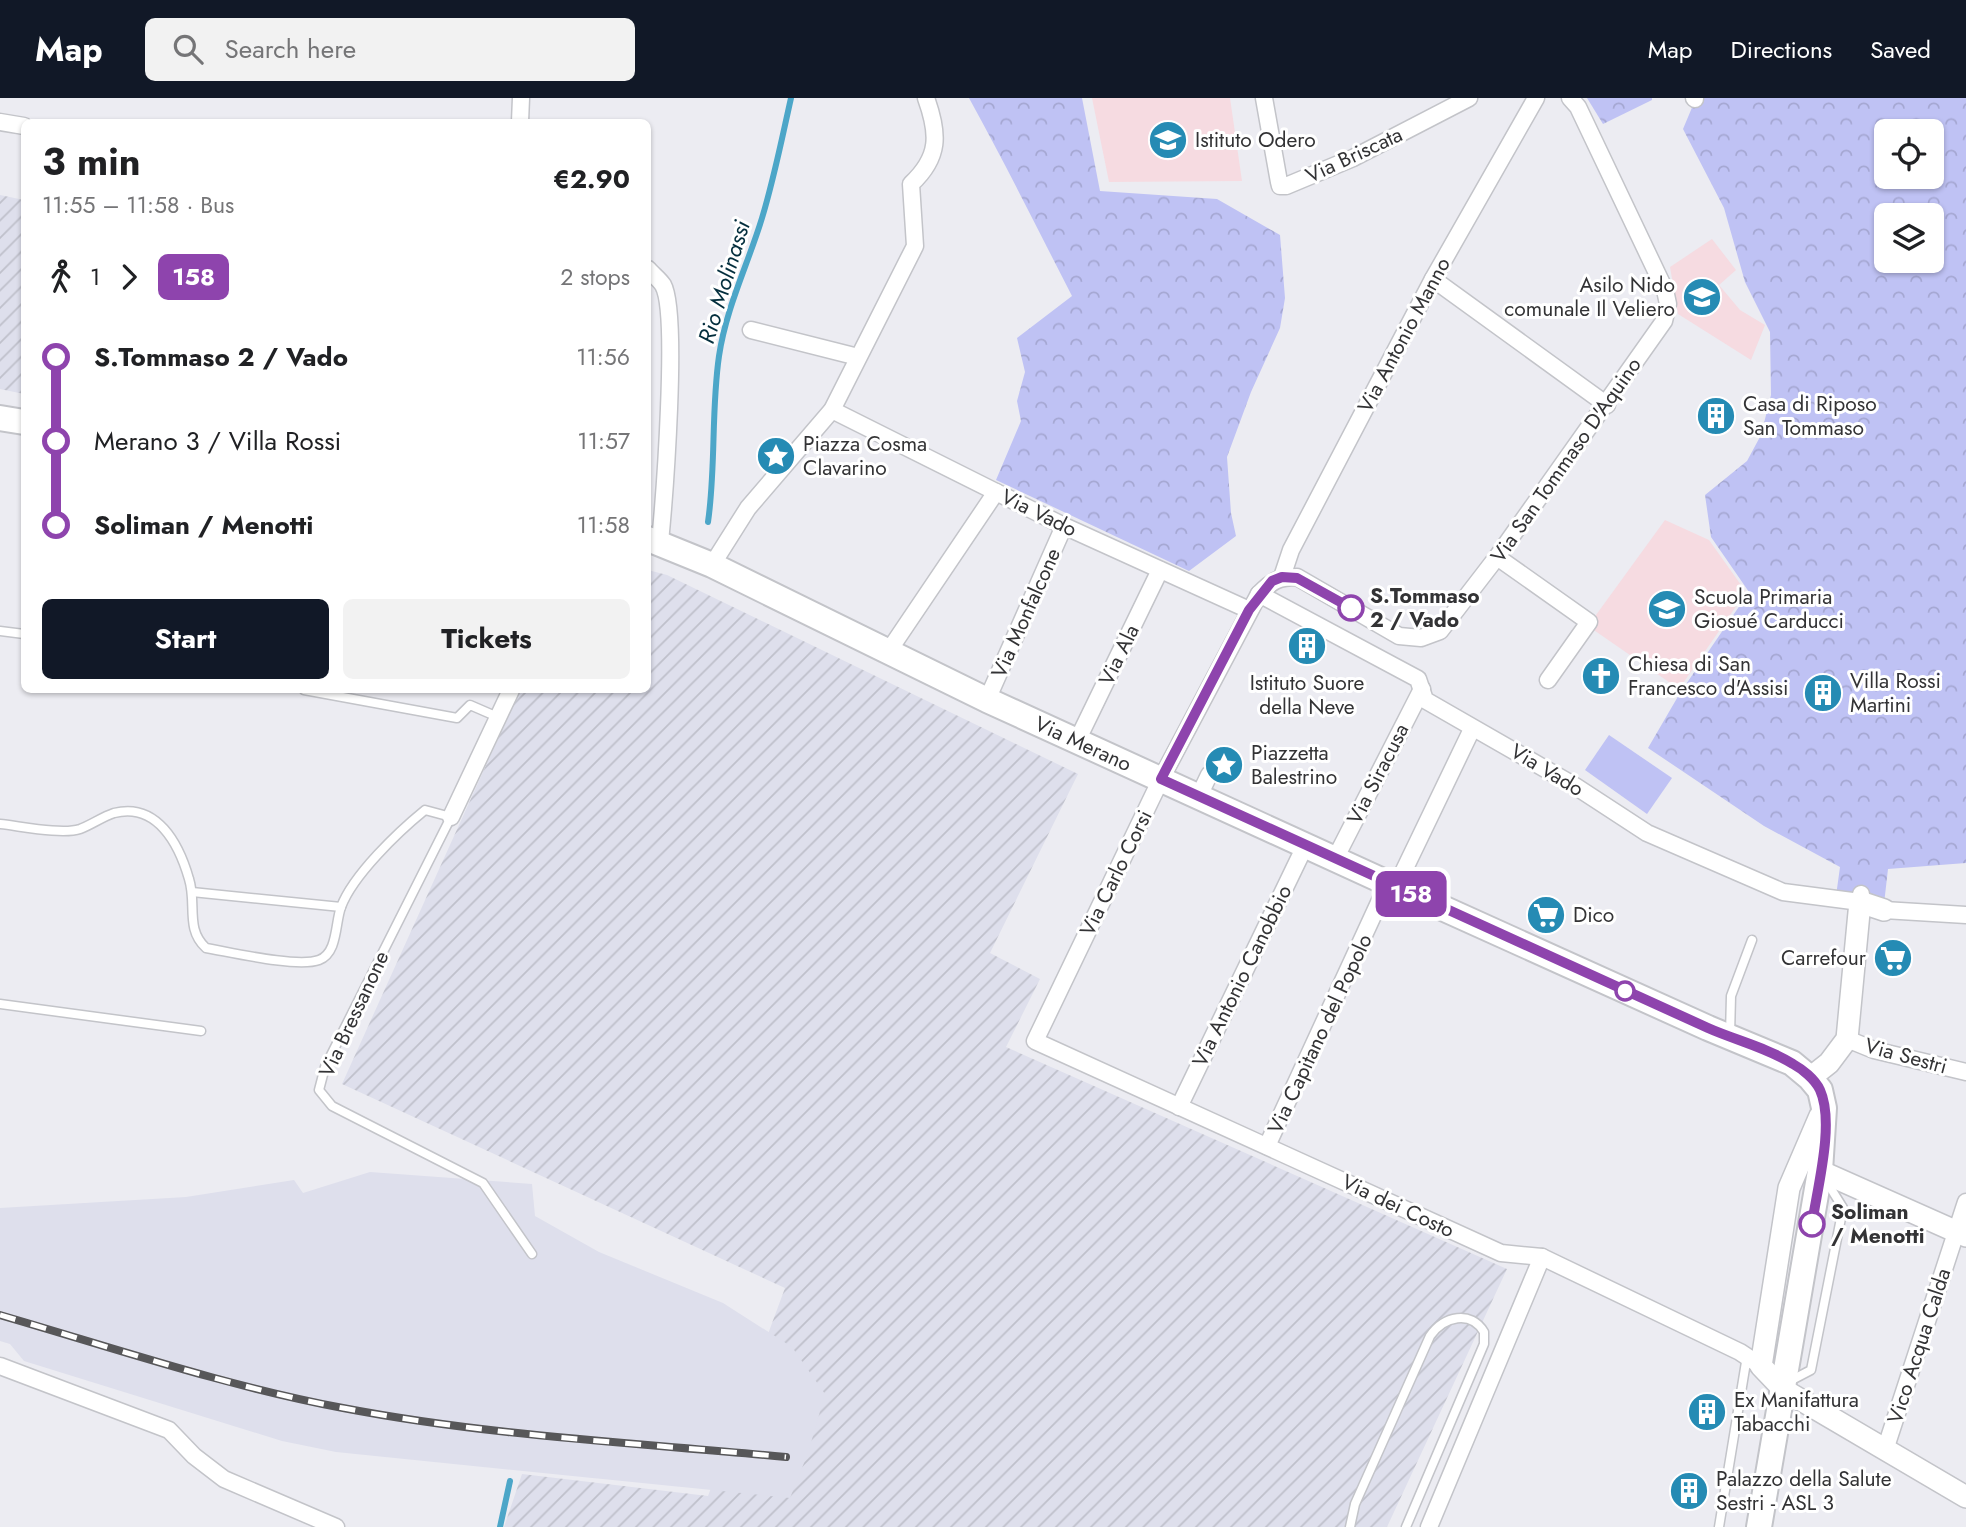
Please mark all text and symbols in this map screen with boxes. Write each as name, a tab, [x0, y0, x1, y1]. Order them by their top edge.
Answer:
search box	[145, 18, 635, 81]
text: Map	[35, 26, 103, 73]
icon: search	[169, 30, 207, 68]
text: Search here	[225, 30, 356, 68]
text: Map	[1648, 32, 1693, 67]
text: Directions	[1731, 32, 1832, 67]
text: Saved	[1870, 32, 1931, 67]
school or university icon: Istituto Odero	[1147, 119, 1189, 161]
street label: Via Briscata	[1301, 119, 1407, 191]
map controls	[1874, 119, 1944, 273]
button: locate	[1874, 119, 1944, 189]
place label: Istituto Odero	[1195, 125, 1316, 155]
text: 3 min	[42, 134, 141, 189]
text: €2.90	[553, 160, 630, 198]
text: 11:55 – 11:58 · Bus	[42, 188, 234, 222]
button: layers	[1874, 203, 1944, 273]
water label: Rio Molinassi	[689, 215, 759, 348]
street label: Via Antonio Manno	[1350, 252, 1458, 418]
icon: walk	[42, 258, 80, 296]
icon: forward	[110, 258, 148, 296]
text: 158	[172, 259, 215, 294]
text: 1	[90, 260, 100, 294]
text: 2 stops	[560, 260, 630, 294]
place label: Asilo Nido comunale Il Veliero	[1504, 270, 1675, 324]
school or university icon: Asilo Nido comunale Il Veliero	[1681, 276, 1723, 318]
text: S.Tommaso 2 / Vado	[94, 338, 348, 376]
text: 11:56	[576, 340, 630, 374]
street label: Via San Tommaso D'Aquino	[1484, 351, 1648, 569]
place label: Casa di Riposo San Tommaso	[1743, 389, 1877, 443]
building icon: Casa di Riposo San Tommaso	[1695, 395, 1737, 437]
text: Merano 3 / Villa Rossi	[94, 422, 341, 460]
text: 11:57	[577, 424, 630, 458]
place label: Piazza Cosma Clavarino	[803, 429, 927, 483]
place icon: Piazza Cosma Clavarino	[755, 435, 797, 477]
street label: Via Vado	[996, 482, 1082, 544]
text: Soliman / Menotti	[94, 506, 314, 544]
text: 11:58	[577, 508, 630, 542]
street label: Via Monfalcone	[984, 543, 1068, 683]
place label: S.Tommaso 2 / Vado	[1370, 581, 1480, 635]
place label: Scuola Primaria Giosué Carducci	[1694, 582, 1844, 636]
school or university icon: Scuola Primaria Giosué Carducci	[1646, 588, 1688, 630]
marker: S.Tommaso 2 / Vado	[1338, 595, 1364, 621]
button: Start	[42, 599, 329, 679]
button: Tickets	[343, 599, 630, 679]
street label: Via Ala	[1091, 619, 1147, 691]
building icon: Istituto Suore della Neve	[1286, 625, 1328, 667]
place label: Chiesa di San Francesco d'Assisi	[1628, 649, 1789, 703]
church icon: Chiesa di San Francesco d'Assisi	[1580, 655, 1622, 697]
place label: Villa Rossi Martini	[1850, 666, 1941, 720]
place label: Istituto Suore della Neve	[1250, 668, 1365, 722]
building icon: Villa Rossi Martini	[1802, 672, 1844, 714]
street label: Via Merano	[1030, 709, 1136, 779]
street label: Via Siracusa	[1340, 718, 1416, 830]
street label: Via Vado	[1505, 736, 1589, 804]
place label: Piazzetta Balestrino	[1251, 738, 1337, 792]
place icon: Piazzetta Balestrino	[1203, 744, 1245, 786]
street label: Via Carlo Corsi	[1072, 805, 1160, 941]
line badge: 158	[1371, 871, 1451, 917]
text: 158	[1390, 876, 1432, 911]
street label: Via Antonio Canobbio	[1185, 880, 1299, 1072]
supermarket icon: Dico	[1525, 894, 1567, 936]
place label: Dico	[1573, 900, 1614, 930]
street label: Via Capitano del Popolo	[1260, 929, 1380, 1139]
supermarket icon: Carrefour	[1872, 937, 1914, 979]
place label: Carrefour	[1781, 943, 1867, 973]
street label: Via Bressanone	[312, 946, 397, 1082]
unlabelled marker	[1615, 981, 1635, 1001]
street label: Via Sestri	[1861, 1031, 1951, 1081]
street label: Via dei Costo	[1337, 1167, 1459, 1245]
place label: Soliman / Menotti	[1831, 1197, 1924, 1251]
marker: Soliman / Menotti	[1799, 1211, 1825, 1237]
street label: Vico Acqua Calda	[1880, 1264, 1958, 1428]
place label: Ex Manifattura Tabacchi	[1734, 1385, 1859, 1439]
building icon: Ex Manifattura Tabacchi	[1686, 1391, 1728, 1433]
place label: Palazzo della Salute Sestri - ASL 3	[1716, 1464, 1892, 1518]
building icon: Palazzo della Salute Sestri - ASL 3	[1668, 1470, 1710, 1512]

